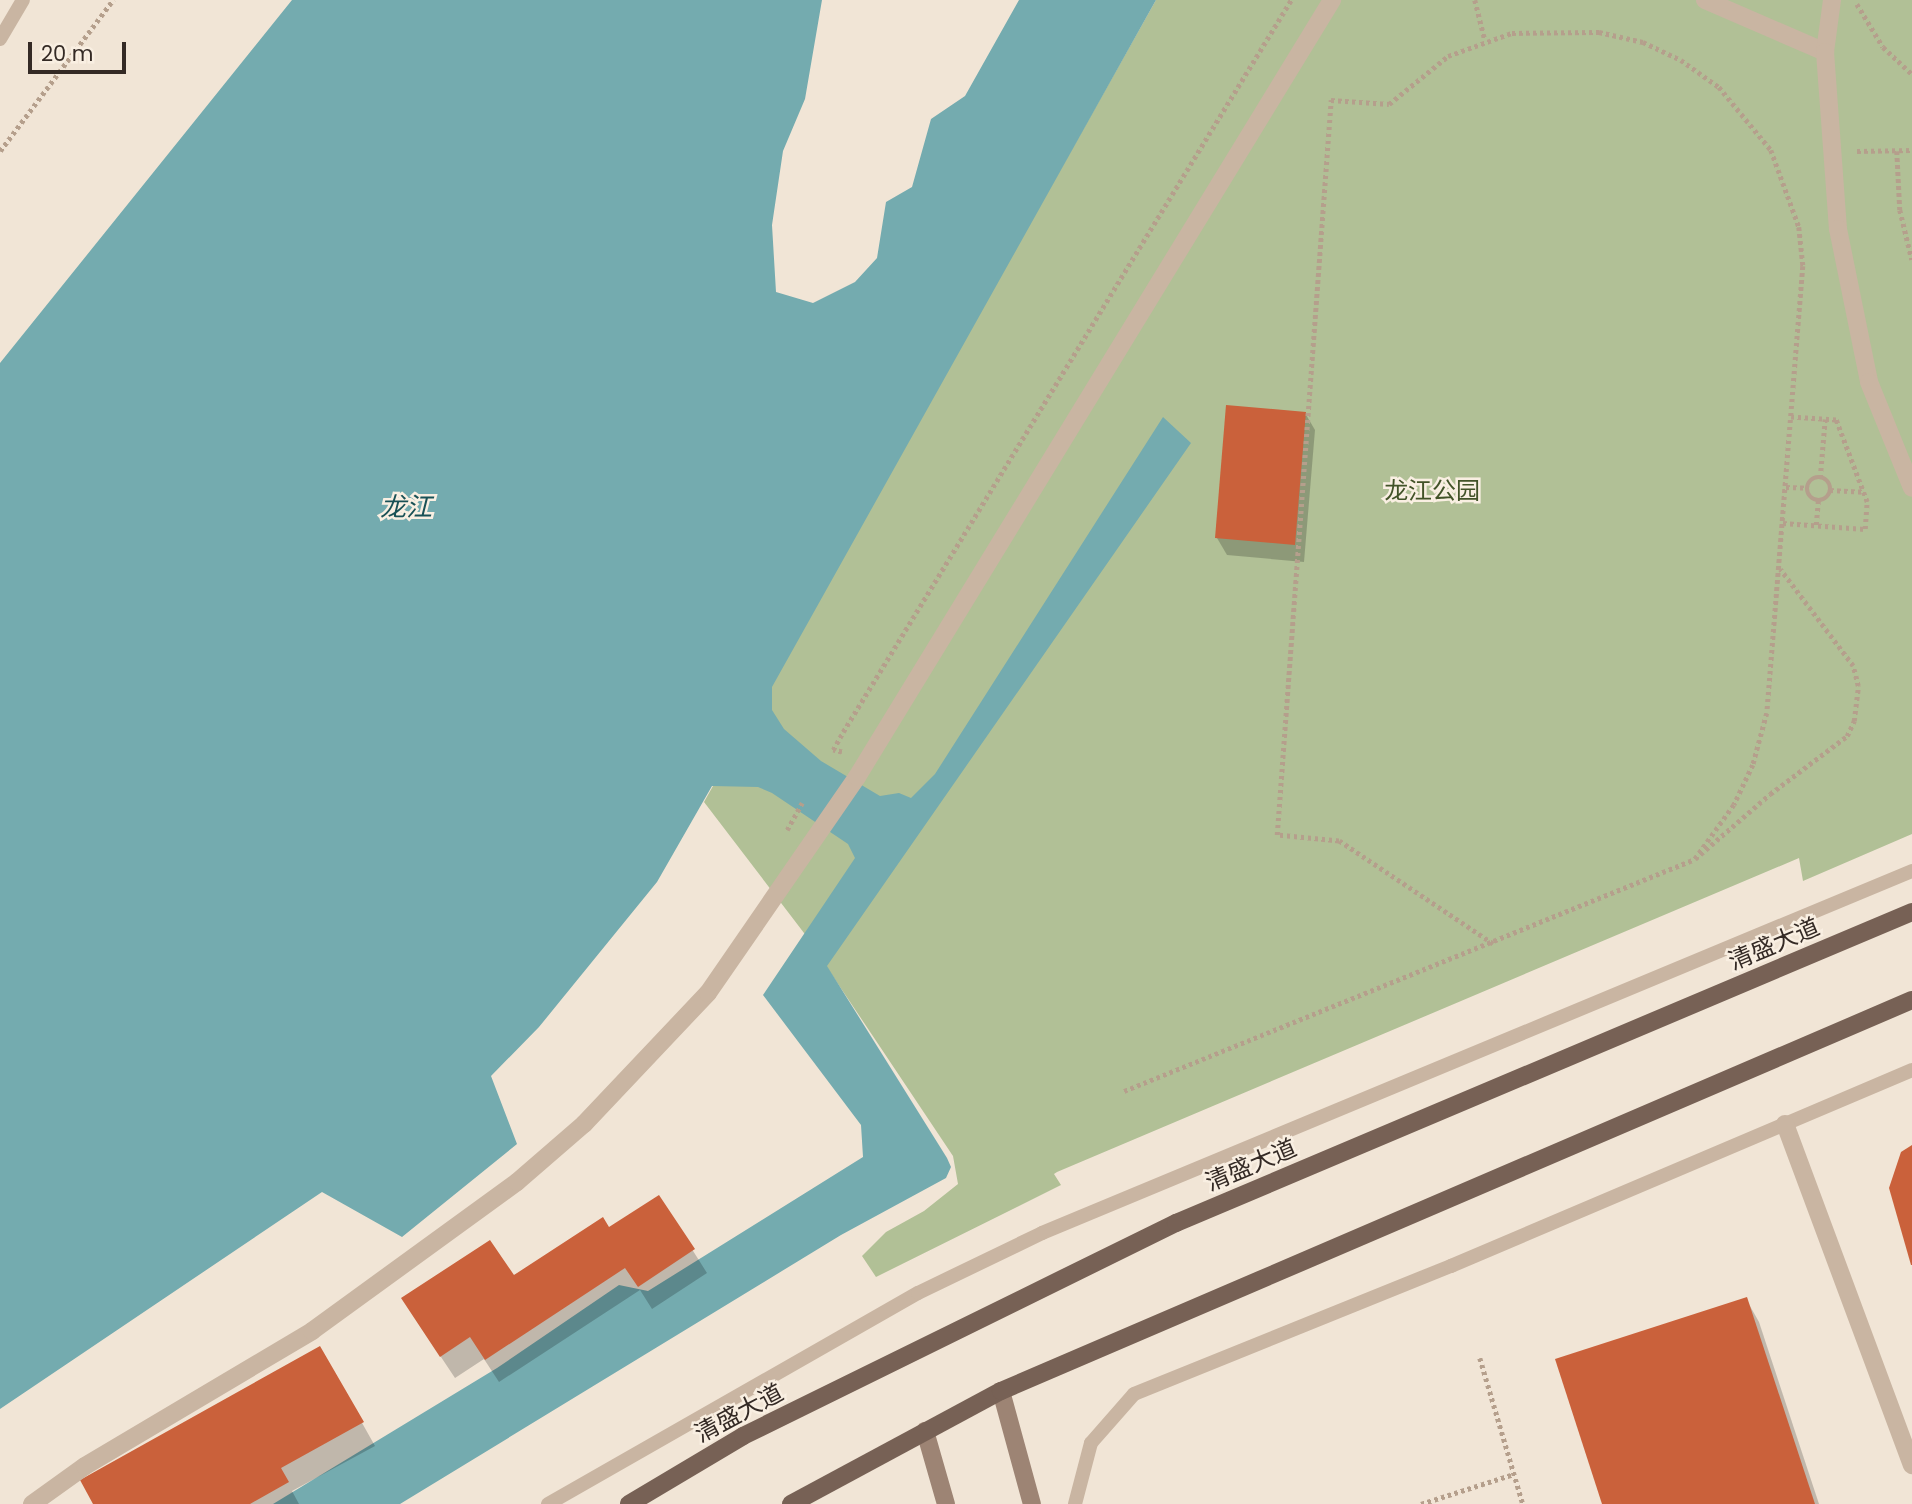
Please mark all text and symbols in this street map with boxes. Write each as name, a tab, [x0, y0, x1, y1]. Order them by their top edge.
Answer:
scale bar	[32, 28, 130, 72]
text: 20 m	[41, 39, 94, 68]
park label: 龙江公园	[1384, 477, 1480, 505]
water label: 龙江	[380, 492, 432, 524]
street label: 清盛大道	[1724, 912, 1824, 976]
street label: 清盛大道	[1201, 1133, 1301, 1197]
street label: 清盛大道	[690, 1378, 788, 1448]

